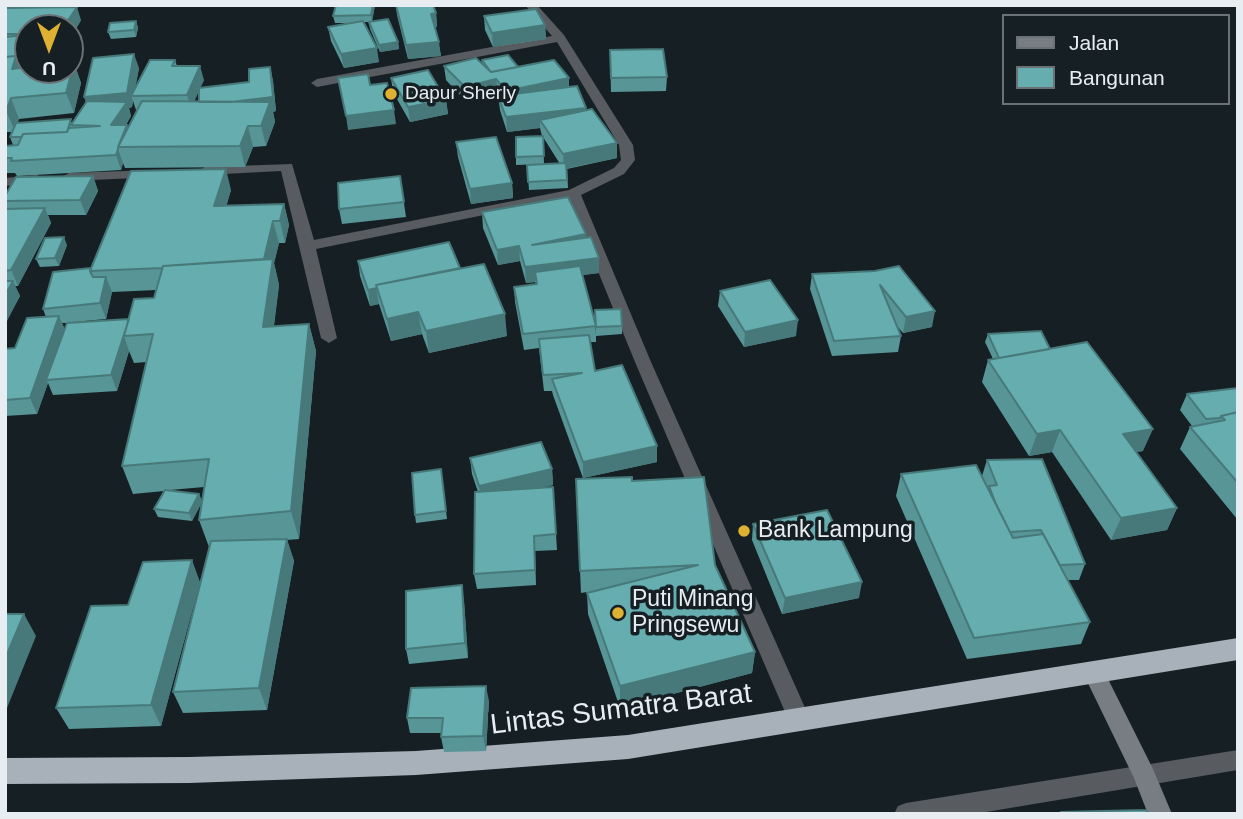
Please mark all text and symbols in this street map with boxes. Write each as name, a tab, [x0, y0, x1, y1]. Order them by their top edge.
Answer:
north arrow	[14, 14, 84, 84]
legend	[1002, 14, 1229, 105]
text: Jalan	[1069, 31, 1119, 54]
text: U	[42, 58, 56, 79]
text: Bangunan	[1069, 66, 1165, 89]
place label: Dapur Sherly	[405, 83, 516, 105]
marker: Dapur Sherly	[383, 86, 399, 102]
place label: Bank Lampung	[758, 517, 913, 545]
marker: Bank Lampung	[736, 523, 752, 539]
place label: Puti Minang Pringsewu	[632, 586, 753, 640]
marker: Puti Minang Pringsewu	[610, 605, 626, 621]
street label: Lintas Sumatra Barat	[488, 677, 754, 743]

